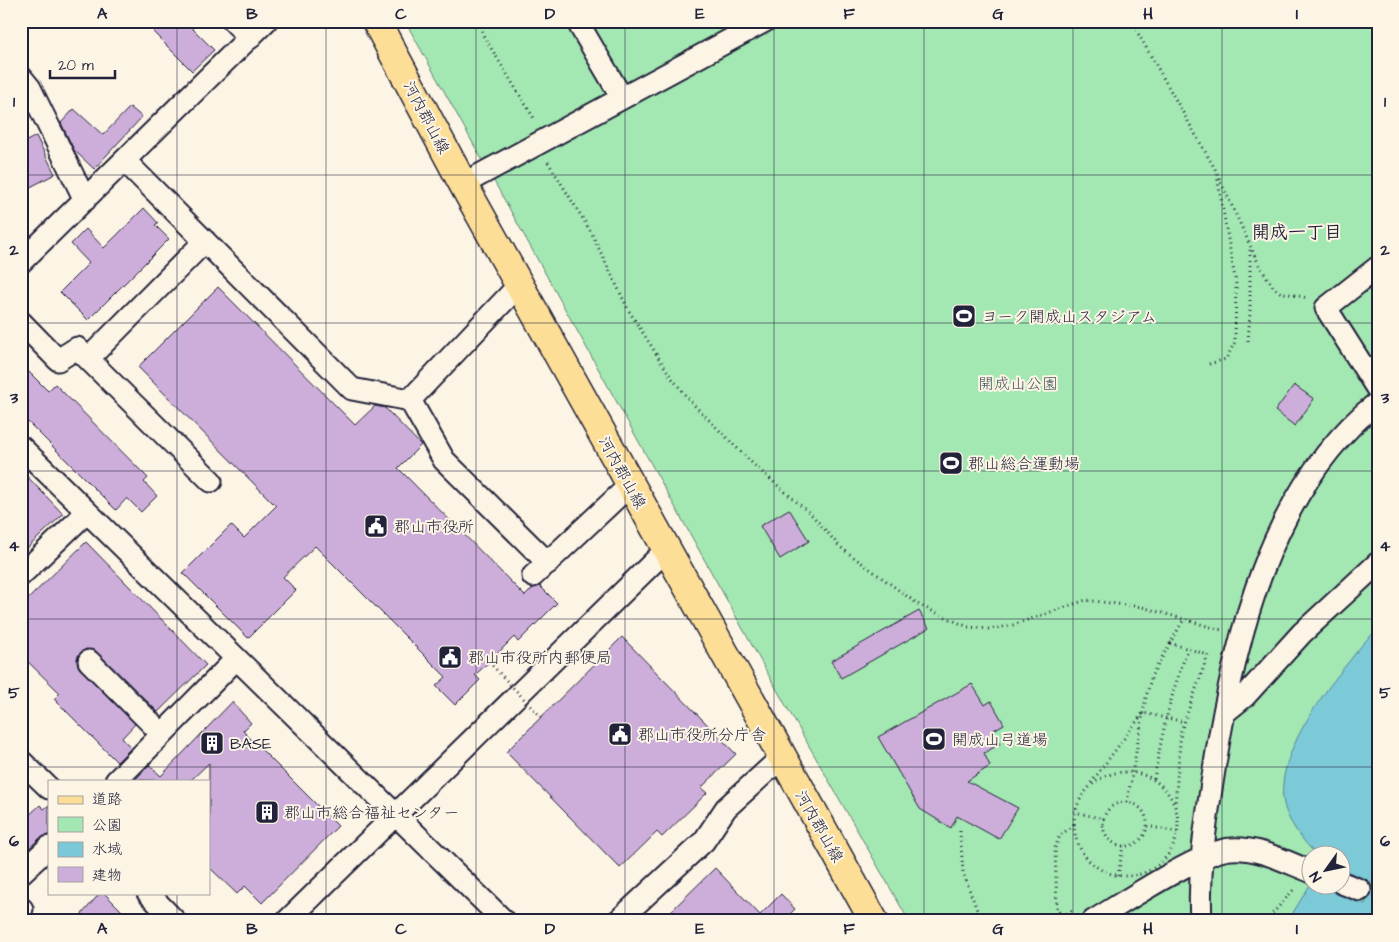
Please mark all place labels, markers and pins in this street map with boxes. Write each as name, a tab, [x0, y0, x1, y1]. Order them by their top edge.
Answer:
sports icon: ヨーク開成山スタジアム	[951, 303, 977, 329]
place label: ヨーク開成山スタジアム	[982, 306, 1157, 328]
sports icon: 郡山総合運動場	[938, 450, 964, 476]
place label: 郡山総合運動場	[968, 453, 1080, 475]
public building icon: 郡山市役所	[363, 513, 389, 539]
place label: 郡山市役所	[394, 516, 474, 538]
public building icon: 郡山市役所内郵便局	[437, 644, 463, 670]
place label: 郡山市役所内郵便局	[468, 647, 612, 669]
public building icon: 郡山市役所分庁舎	[607, 721, 633, 747]
place label: 郡山市役所分庁舎	[638, 724, 766, 746]
sports icon: 開成山弓道場	[921, 726, 947, 752]
place label: 開成山弓道場	[952, 729, 1048, 751]
building icon: BASE	[199, 730, 225, 756]
place label: BASE	[230, 733, 272, 755]
building icon: 郡山市総合福祉センター	[254, 799, 280, 825]
place label: 郡山市総合福祉センター	[284, 802, 459, 824]

